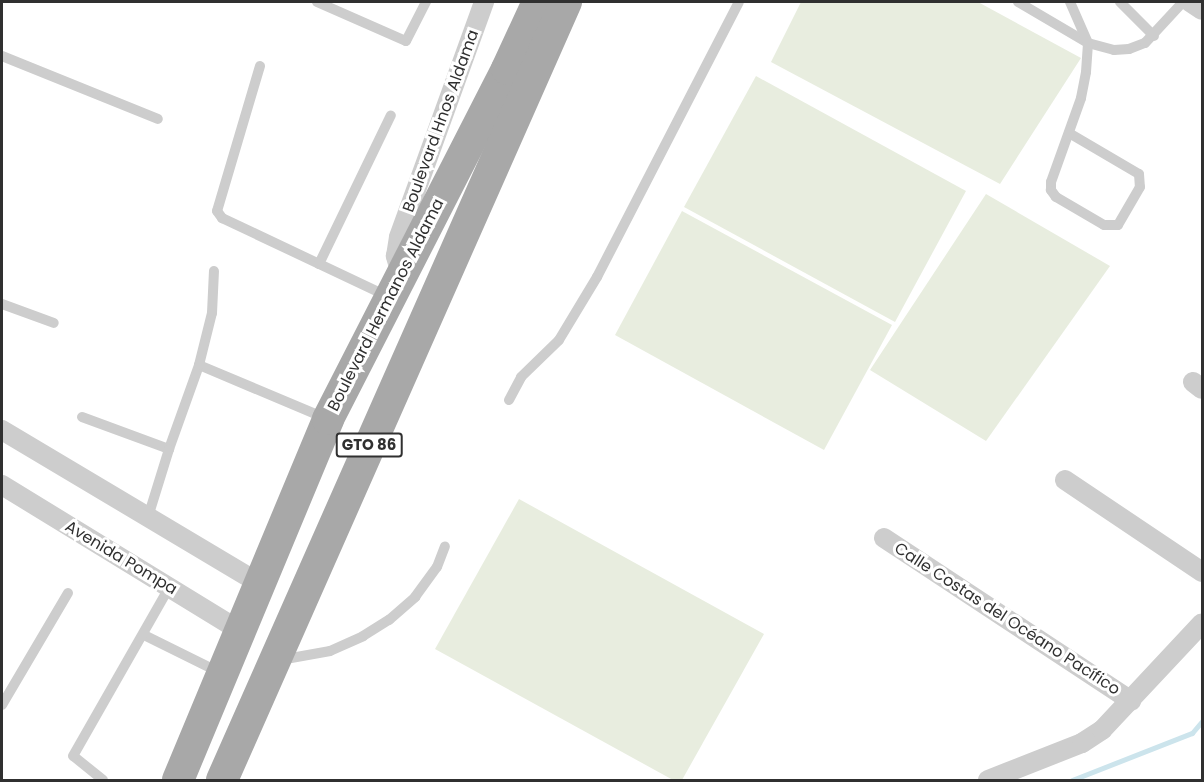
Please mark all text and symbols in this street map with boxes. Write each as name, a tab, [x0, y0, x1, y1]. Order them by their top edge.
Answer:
street label: Boulevard Hnos Aldama	[399, 27, 483, 215]
street label: Boulevard Hermanos Aldama	[324, 196, 448, 414]
road number: GTO 86	[334, 433, 404, 457]
street label: Avenida Pompa	[61, 517, 181, 599]
street label: Calle Costas del Océano Pacífico	[891, 539, 1123, 699]

